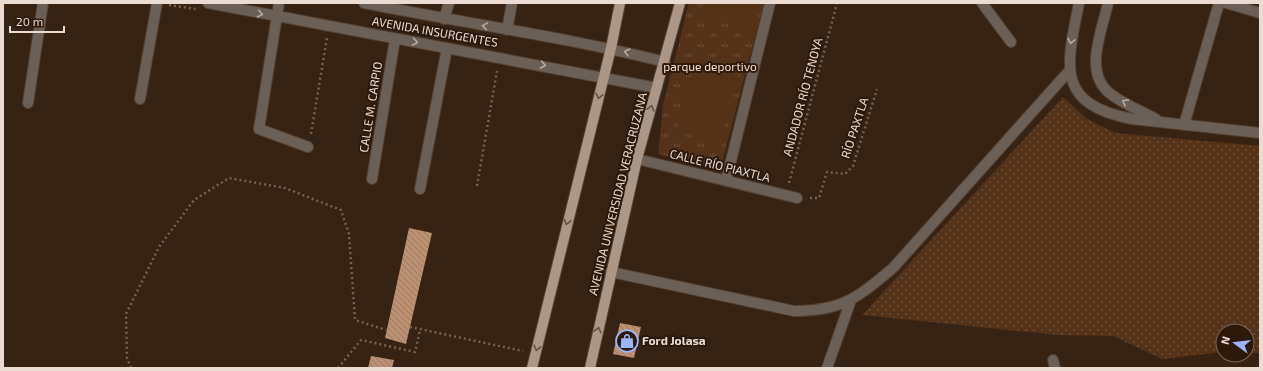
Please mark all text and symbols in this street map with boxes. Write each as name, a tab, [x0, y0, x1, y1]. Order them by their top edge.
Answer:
scale bar	[10, 8, 64, 34]
one-way arrow	[257, 9, 263, 17]
street label: AVENIDA INSURGENTES	[371, 13, 499, 49]
text: 20 m	[16, 14, 43, 28]
one-way arrow	[482, 22, 488, 31]
street label: ANDADOR RÍO TENOYA	[779, 35, 825, 157]
one-way arrow	[412, 37, 418, 46]
one-way arrow	[1068, 38, 1076, 44]
one-way arrow	[624, 48, 631, 57]
park label: parque deportivo	[663, 59, 757, 73]
street label: CALLE M. CARPIO	[356, 60, 384, 153]
one-way arrow	[540, 61, 546, 69]
street label: AVENIDA UNIVERSIDAD VERACRUZANA	[585, 90, 649, 297]
one-way arrow	[595, 92, 603, 99]
street label: RÍO PAXTLA	[838, 95, 871, 160]
one-way arrow	[1122, 100, 1129, 107]
one-way arrow	[646, 105, 655, 112]
street label: CALLE RÍO PIAXTLA	[669, 146, 772, 184]
one-way arrow	[564, 219, 572, 225]
north arrow	[1215, 323, 1255, 363]
one-way arrow	[594, 327, 602, 333]
shop icon: Ford Jolasa	[614, 328, 640, 354]
place label: Ford Jolasa	[642, 333, 706, 347]
text: N	[1218, 335, 1232, 346]
one-way arrow	[533, 345, 541, 351]

